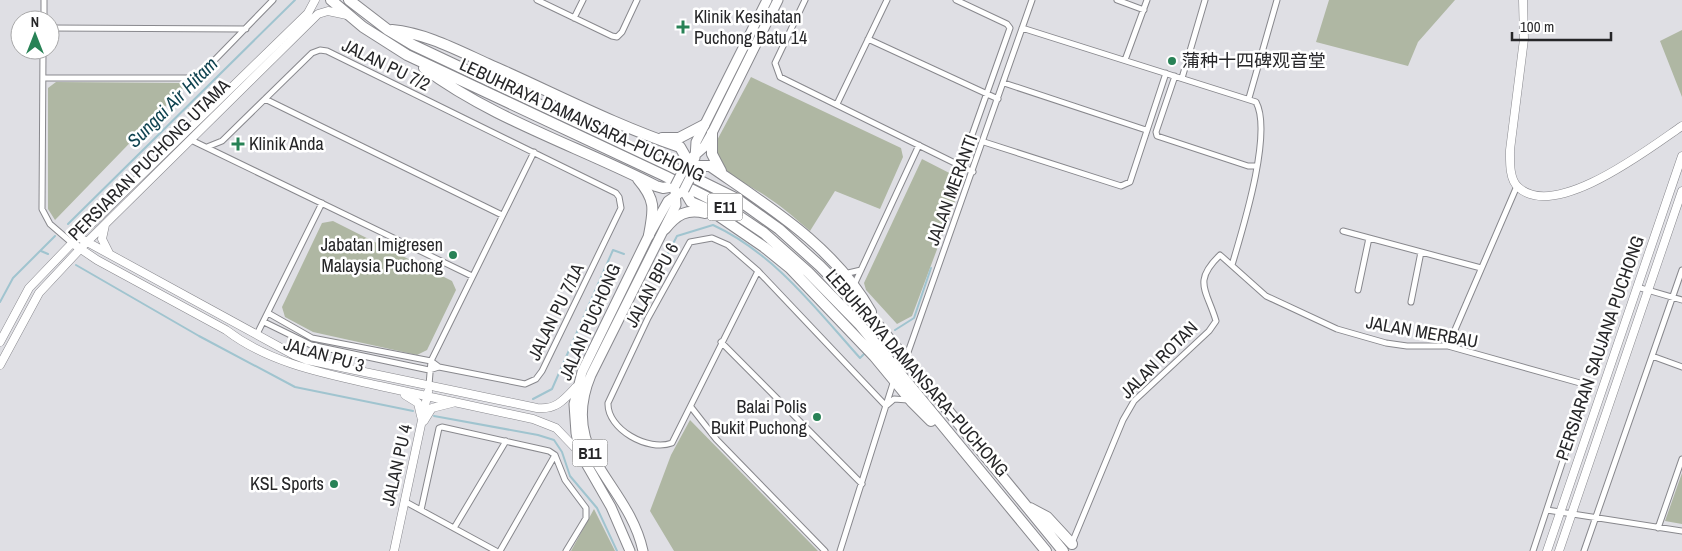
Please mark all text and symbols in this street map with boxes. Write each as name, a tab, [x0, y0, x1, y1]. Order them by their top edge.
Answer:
place label: Klinik Kesihatan Puchong Batu 14	[694, 4, 807, 50]
north arrow	[10, 10, 60, 60]
scale bar	[1512, 10, 1611, 42]
text: N	[31, 13, 39, 31]
text: 100 m	[1520, 16, 1554, 37]
marker: Klinik Kesihatan Puchong Batu 14	[676, 20, 690, 34]
street label: JALAN PU 7/2	[338, 32, 434, 97]
place label: 蒲种十四碑观音堂	[1182, 48, 1326, 73]
water label: Sungai Air Hitam	[121, 51, 223, 153]
street label: LEBUHRAYA DAMANSARA–PUCHONG	[456, 52, 709, 187]
marker: 蒲种十四碑观音堂	[1166, 55, 1178, 67]
street label: PERSIARAN PUCHONG UTAMA	[62, 73, 235, 246]
place label: Klinik Anda	[249, 131, 324, 156]
street label: JALAN MERANTI	[920, 131, 983, 249]
marker: Klinik Anda	[231, 137, 245, 151]
road number: E11	[708, 193, 742, 220]
place label: Jabatan Imigresen Malaysia Puchong	[321, 232, 444, 278]
street label: PERSIARAN SAUJANA PUCHONG	[1549, 232, 1650, 464]
street label: JALAN BPU 6	[619, 238, 684, 332]
marker: Jabatan Imigresen Malaysia Puchong	[447, 249, 459, 261]
street label: JALAN PU 7/1A	[521, 259, 590, 364]
street label: JALAN PUCHONG	[553, 259, 626, 384]
street label: LEBUHRAYA DAMANSARA–PUCHONG	[820, 263, 1015, 482]
street label: JALAN MERBAU	[1364, 309, 1480, 354]
street label: JALAN ROTAN	[1114, 315, 1203, 404]
street label: JALAN PU 3	[281, 331, 367, 378]
place label: Balai Polis Bukit Puchong	[711, 394, 808, 440]
marker: Balai Polis Bukit Puchong	[811, 411, 823, 423]
street label: JALAN PU 4	[375, 422, 418, 508]
road number: B11	[572, 439, 608, 466]
place label: KSL Sports	[250, 471, 324, 496]
marker: KSL Sports	[328, 478, 340, 490]

